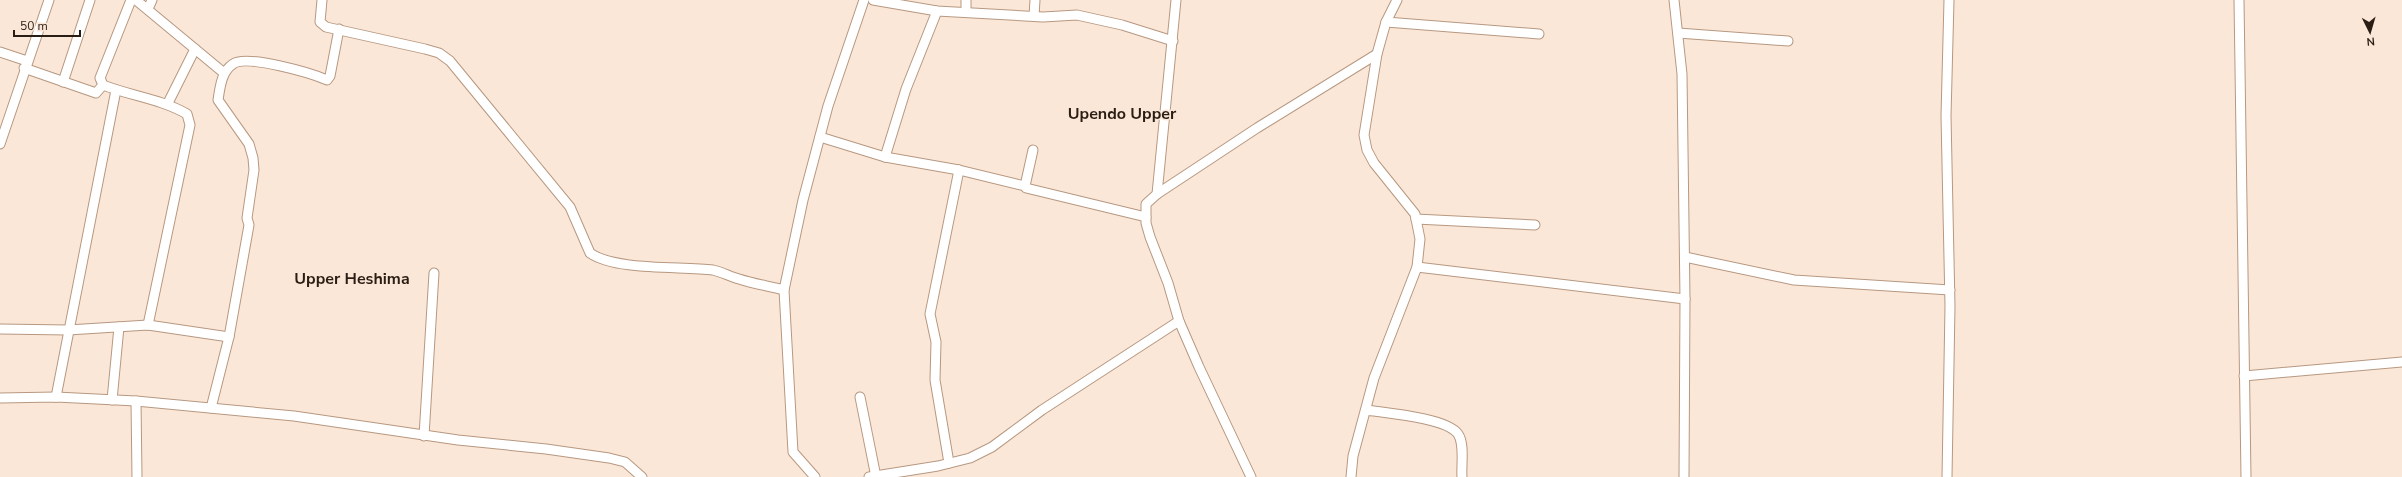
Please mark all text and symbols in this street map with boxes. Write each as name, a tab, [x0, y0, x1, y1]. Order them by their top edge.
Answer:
scale bar	[14, 12, 80, 38]
north arrow	[2350, 12, 2390, 52]
text: 50 m	[20, 18, 48, 34]
text: N	[2366, 34, 2376, 49]
district label: Upendo Upper	[1068, 103, 1177, 125]
district label: Upper Heshima	[294, 268, 410, 290]

